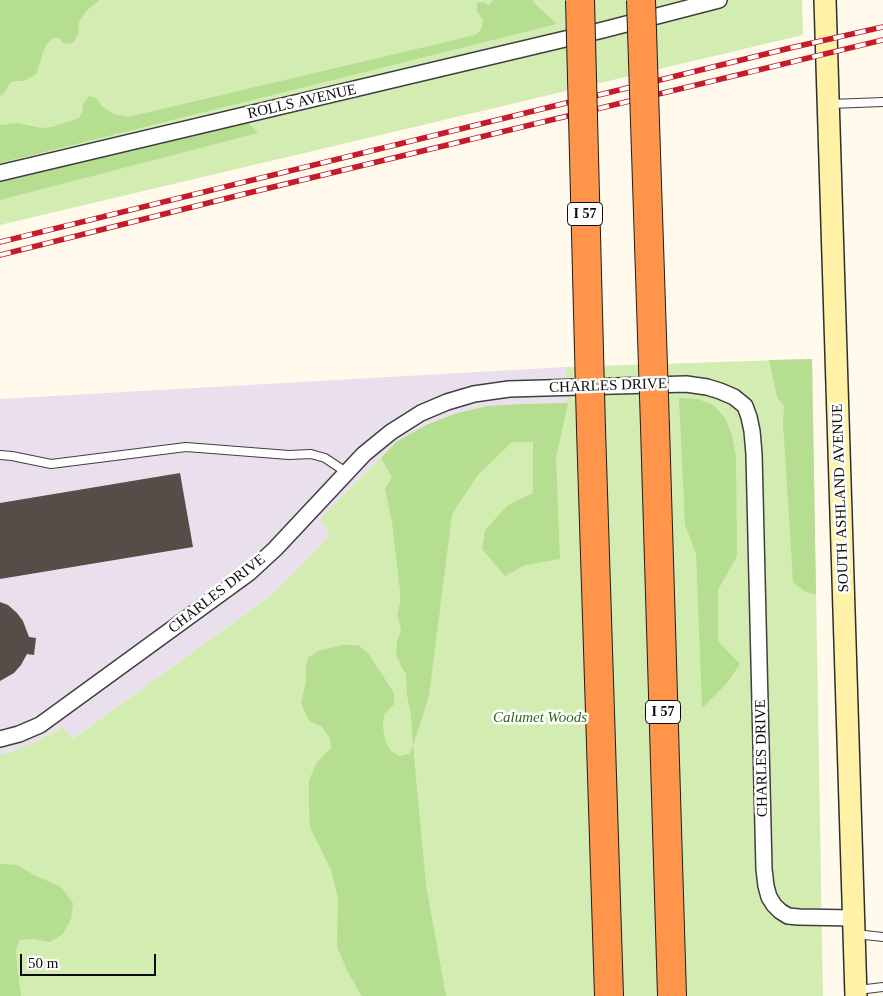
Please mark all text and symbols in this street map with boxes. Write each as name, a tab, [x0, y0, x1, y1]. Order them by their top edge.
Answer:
street label: ROLLS AVENUE	[246, 81, 358, 123]
road number: I 57	[568, 202, 602, 225]
street label: CHARLES DRIVE	[549, 375, 667, 397]
street label: SOUTH ASHLAND AVENUE	[829, 403, 853, 593]
street label: CHARLES DRIVE	[165, 551, 269, 637]
street label: CHARLES DRIVE	[752, 699, 772, 817]
road number: I 57	[646, 700, 680, 724]
park label: Calumet Woods	[493, 709, 587, 727]
scale bar	[22, 944, 159, 976]
text: 50 m	[28, 955, 58, 971]

